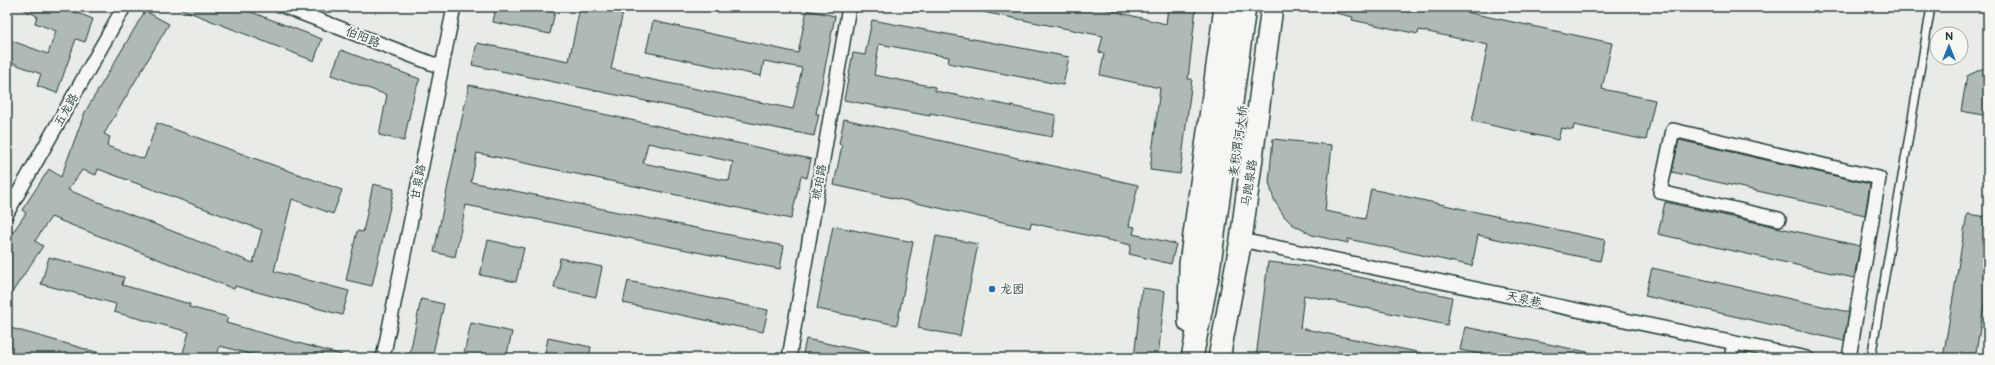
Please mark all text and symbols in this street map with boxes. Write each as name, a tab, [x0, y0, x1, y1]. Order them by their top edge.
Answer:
street label: 伯阳路	[343, 24, 382, 51]
north arrow	[1929, 26, 1969, 66]
text: N	[1945, 30, 1953, 43]
street label: 五龙路	[51, 91, 82, 130]
street label: 麦积渭河大桥	[1226, 103, 1251, 178]
street label: 马跑泉路	[1239, 158, 1260, 208]
street label: 甘泉路	[408, 163, 429, 201]
street label: 琥珀路	[809, 163, 830, 201]
place label: 龙园	[1000, 282, 1024, 297]
marker: 龙园	[987, 284, 997, 294]
street label: 天泉巷	[1505, 288, 1543, 311]

